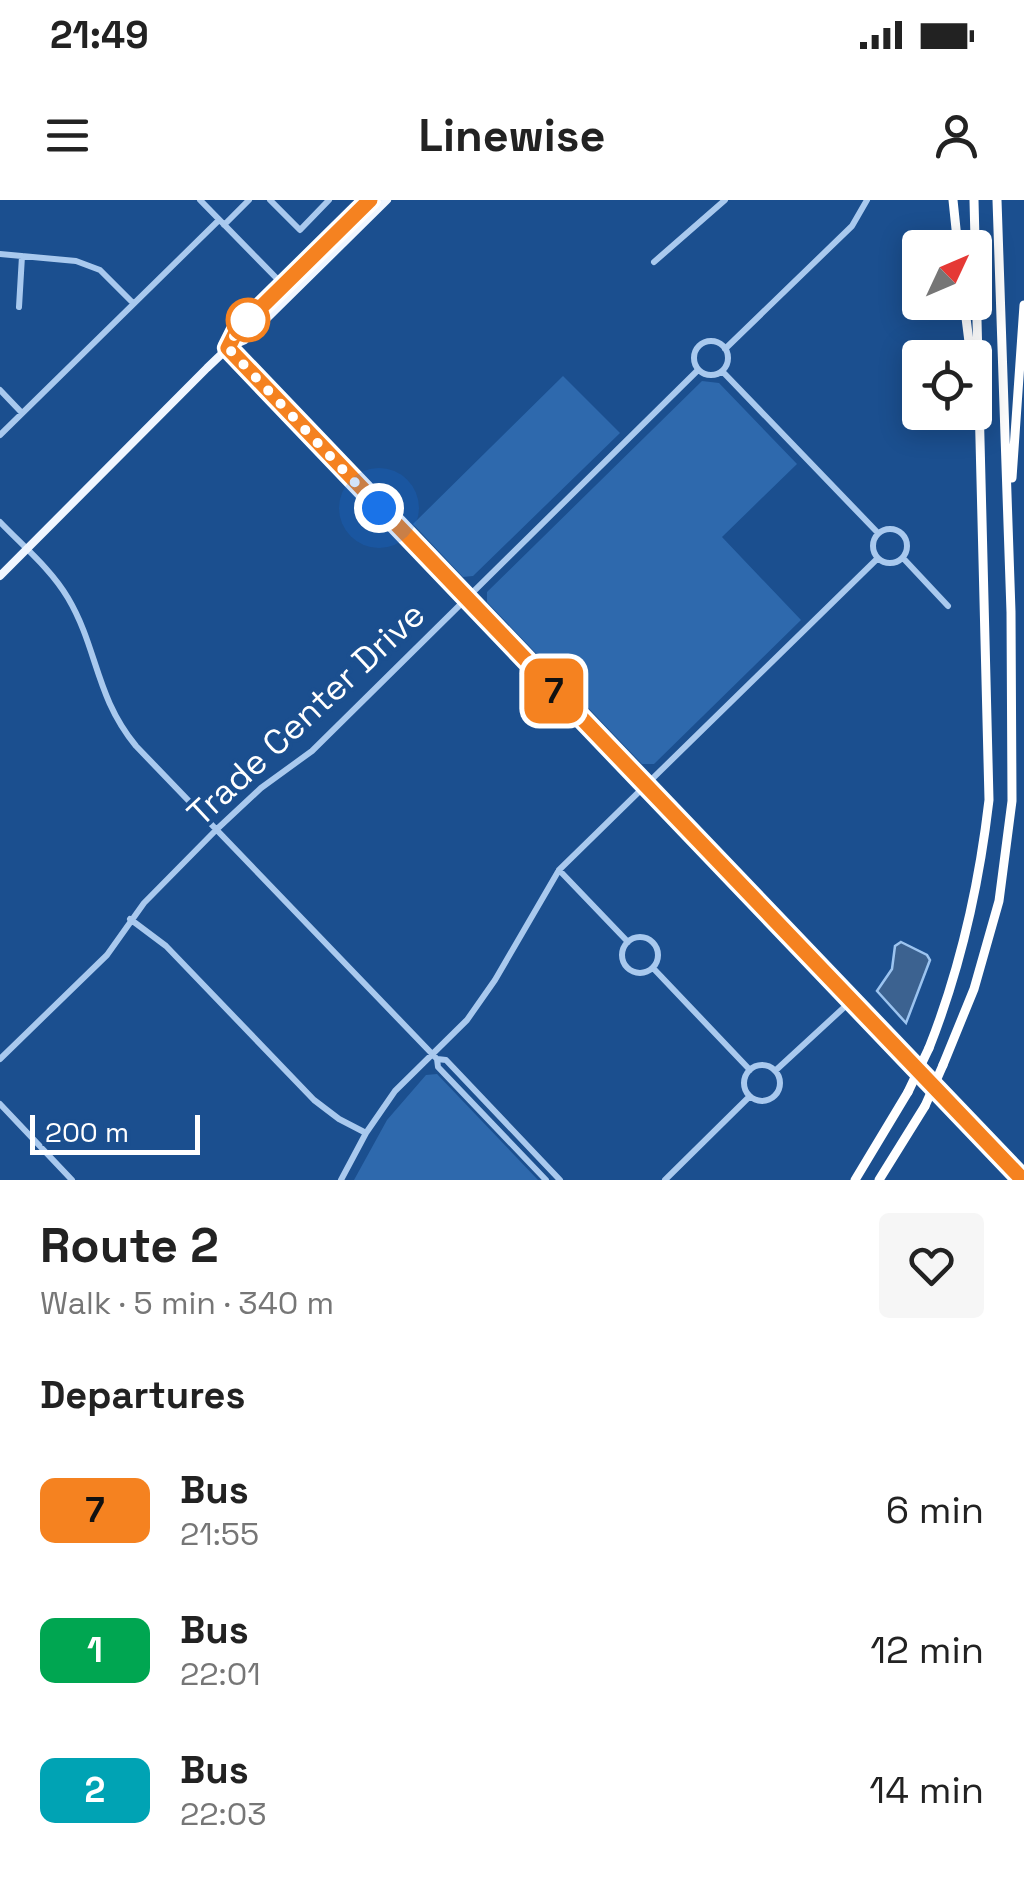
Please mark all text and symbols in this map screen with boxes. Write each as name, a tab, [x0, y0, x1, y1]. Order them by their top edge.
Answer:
text: 21:49	[50, 11, 149, 59]
text: Linewise	[419, 107, 605, 164]
icon: menu	[40, 108, 95, 163]
icon: person	[929, 108, 984, 163]
north arrow	[902, 230, 992, 320]
map controls	[902, 230, 992, 430]
unlabelled marker	[227, 299, 269, 341]
button: locate	[902, 340, 992, 430]
your location	[354, 483, 404, 533]
street label: Trade Center Drive	[178, 593, 434, 835]
line badge: 7	[522, 658, 586, 724]
text: 7	[544, 669, 564, 713]
scale bar	[30, 1110, 200, 1154]
text: 200 m	[45, 1114, 129, 1150]
button: heart	[879, 1213, 984, 1318]
text: Route 2	[40, 1215, 219, 1276]
text: Walk · 5 min · 340 m	[40, 1283, 334, 1323]
text: Departures	[40, 1371, 245, 1419]
text: Bus	[180, 1466, 249, 1514]
text: 6 min	[886, 1486, 984, 1534]
text: 7	[85, 1488, 105, 1532]
text: 21:55	[180, 1514, 259, 1554]
text: Bus	[180, 1606, 249, 1654]
text: 12 min	[870, 1626, 984, 1674]
text: 1	[87, 1628, 103, 1672]
text: 22:01	[180, 1654, 261, 1694]
text: Bus	[180, 1746, 249, 1794]
text: 14 min	[869, 1766, 984, 1814]
text: 2	[85, 1768, 105, 1812]
text: 22:03	[180, 1794, 267, 1834]

